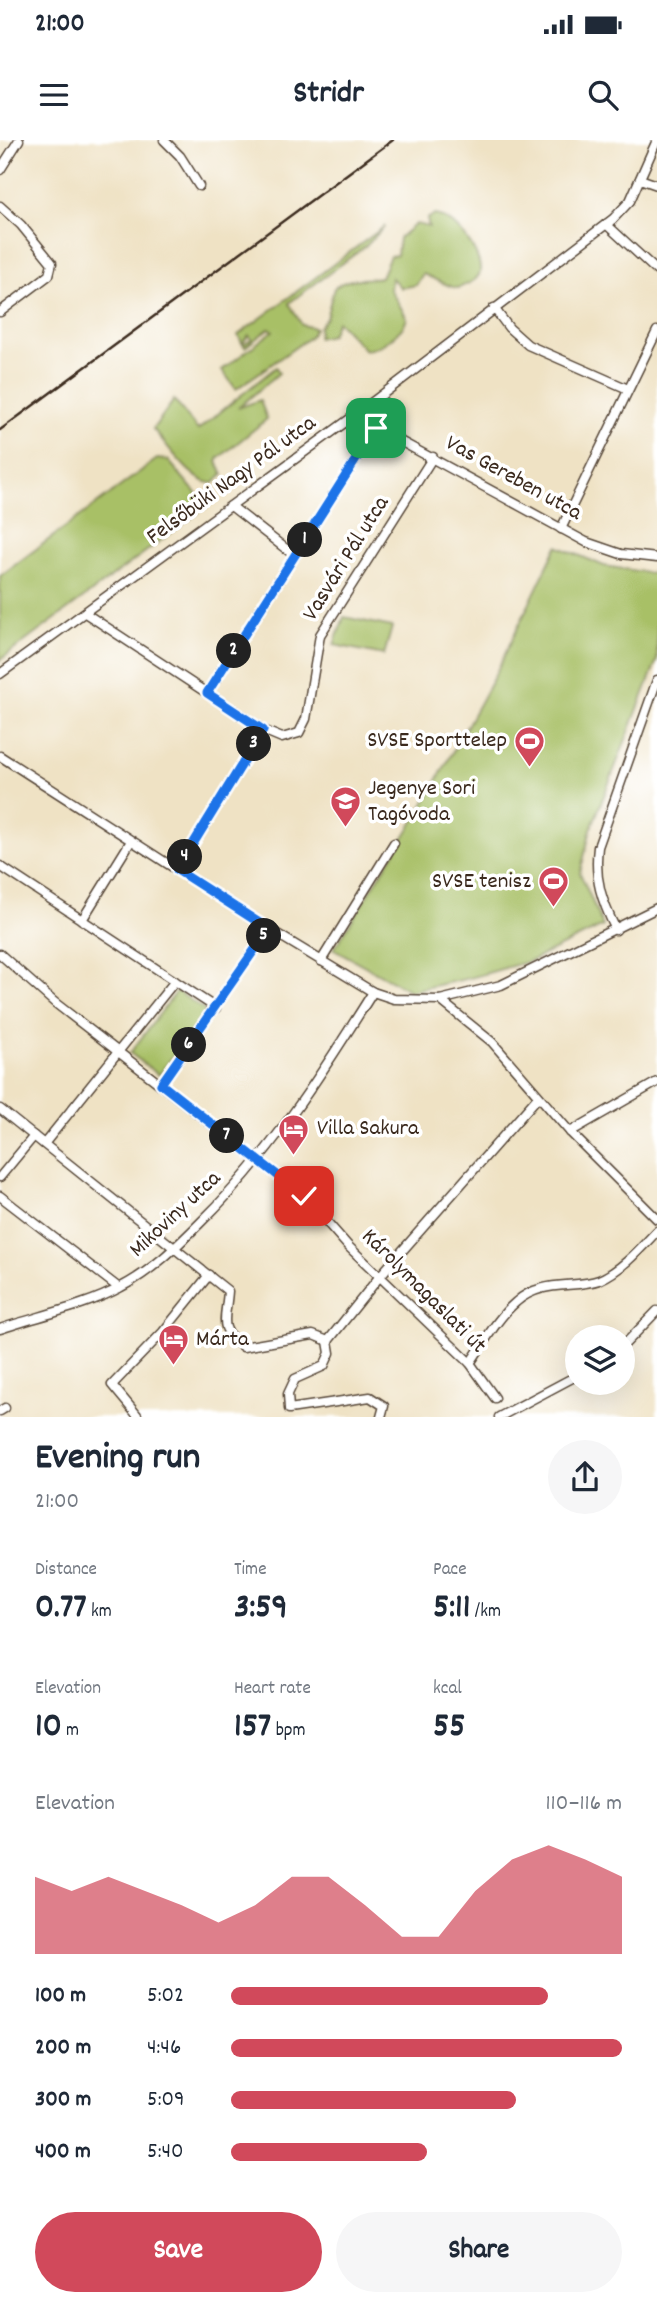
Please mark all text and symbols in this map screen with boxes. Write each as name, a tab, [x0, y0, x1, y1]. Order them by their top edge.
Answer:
text: 21:00	[35, 6, 85, 43]
text: Stridr	[293, 72, 364, 118]
icon: menu	[35, 76, 73, 114]
icon: search	[584, 76, 622, 114]
pin	[346, 398, 406, 458]
street label: Felsőbüki Nagy Pál utca	[140, 407, 325, 554]
icon: arrive	[357, 409, 395, 447]
street label: Vas Gereben utca	[439, 428, 588, 531]
street label: Vasvári Pál utca	[295, 489, 399, 628]
pin: 1	[288, 522, 322, 558]
text: 1	[302, 526, 307, 553]
pin: 2	[216, 634, 252, 668]
text: 2	[229, 637, 238, 664]
sports icon: SVSE Sporttelep	[513, 724, 547, 768]
place label: SVSE Sporttelep	[367, 725, 507, 758]
pin: 3	[236, 726, 272, 762]
text: 3	[249, 730, 258, 757]
place label: Jegenye Sori Tagóvoda	[368, 773, 475, 832]
school or university icon: Jegenye Sori Tagóvoda	[328, 785, 362, 829]
pin: 4	[168, 840, 202, 874]
text: 4	[181, 843, 188, 870]
sports icon: SVSE tenisz	[537, 865, 571, 909]
place label: SVSE tenisz	[432, 866, 531, 899]
pin: 5	[246, 918, 282, 954]
text: 5	[259, 922, 268, 949]
pin: 6	[172, 1028, 206, 1062]
text: 6	[184, 1031, 193, 1058]
hotel icon: Villa Sakura	[277, 1112, 311, 1156]
place label: Villa Sakura	[317, 1113, 420, 1146]
pin: 7	[210, 1118, 244, 1154]
text: 7	[223, 1122, 230, 1149]
street label: Mikoviny utca	[123, 1163, 230, 1266]
pin	[274, 1166, 334, 1226]
icon: check	[285, 1177, 323, 1215]
street label: Károlymagaslati út	[353, 1222, 493, 1362]
hotel icon: Márta	[156, 1323, 190, 1367]
place label: Márta	[196, 1324, 250, 1357]
map controls	[565, 1325, 635, 1395]
button: layers	[565, 1325, 635, 1395]
text: Evening run	[35, 1432, 200, 1487]
button: share	[548, 1440, 622, 1514]
text: 21:00	[35, 1486, 79, 1519]
text: Distance	[35, 1557, 97, 1584]
text: Time	[234, 1557, 267, 1584]
text: Pace	[433, 1557, 467, 1584]
text: 0.77	[35, 1584, 87, 1634]
text: 3:59	[234, 1584, 288, 1634]
text: 5:11	[433, 1584, 470, 1634]
text: km	[87, 1599, 112, 1626]
text: /km	[470, 1599, 501, 1626]
text: Elevation	[35, 1676, 101, 1703]
text: Heart rate	[234, 1676, 311, 1703]
text: kcal	[433, 1676, 462, 1703]
text: 10	[35, 1703, 62, 1753]
text: 157	[234, 1703, 271, 1753]
text: 55	[433, 1703, 465, 1753]
text: m	[62, 1718, 79, 1745]
text: bpm	[271, 1718, 306, 1745]
text: Elevation	[35, 1788, 115, 1821]
text: 110–116 m	[546, 1788, 622, 1821]
text: 100 m	[35, 1980, 86, 2013]
text: 5:02	[147, 1980, 184, 2013]
text: 200 m	[35, 2032, 91, 2065]
text: 4:46	[147, 2032, 181, 2065]
text: 300 m	[35, 2084, 91, 2117]
text: 5:09	[147, 2084, 185, 2117]
text: 400 m	[35, 2136, 91, 2169]
text: 5:40	[147, 2136, 184, 2169]
button: Save	[35, 2212, 322, 2292]
button: Share	[336, 2212, 622, 2292]

